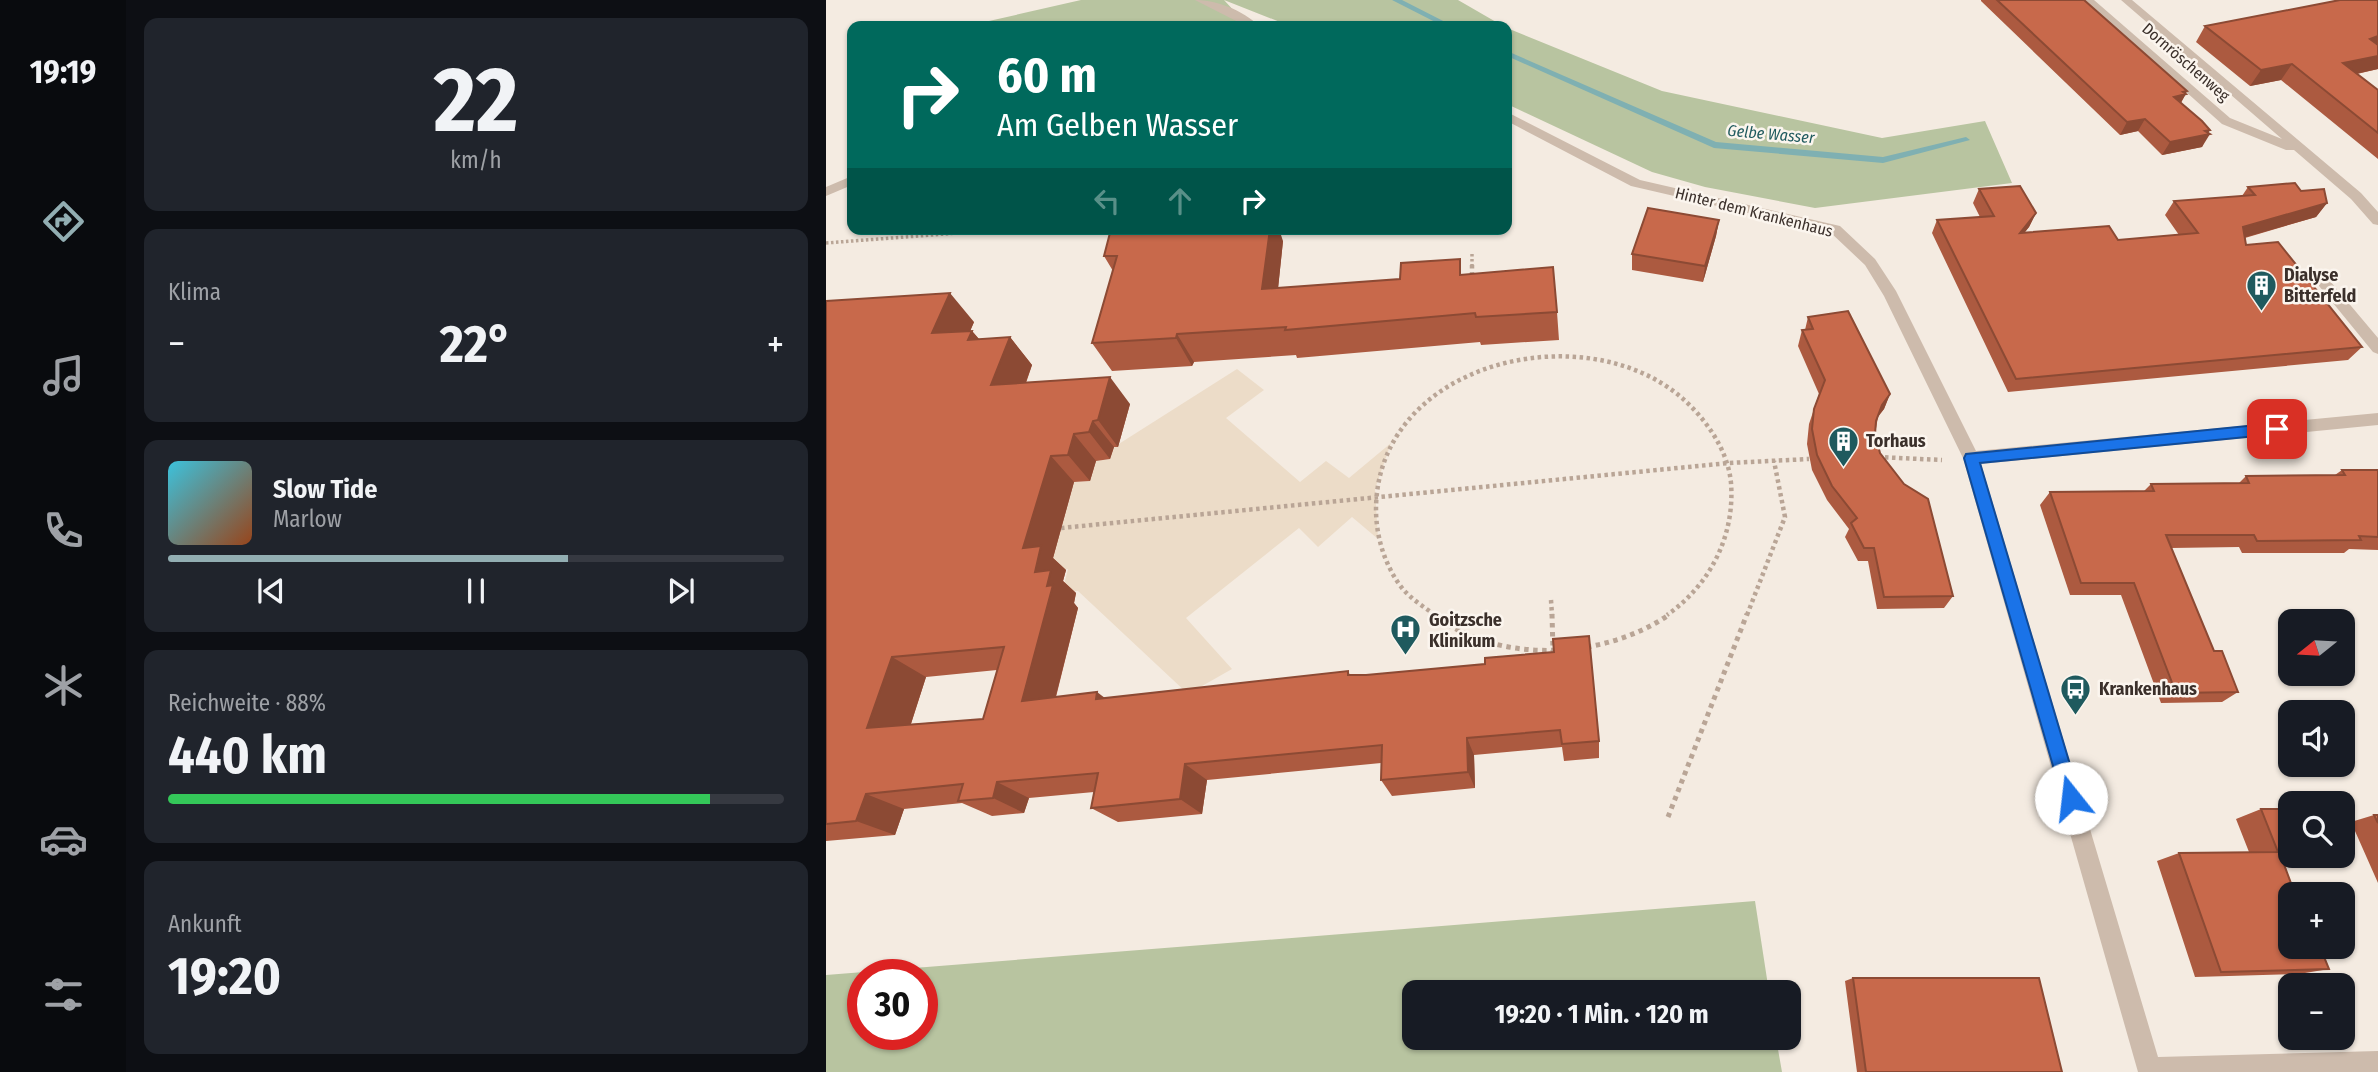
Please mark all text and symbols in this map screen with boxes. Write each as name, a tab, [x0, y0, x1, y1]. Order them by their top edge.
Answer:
street label: Dornröschenweg	[2138, 19, 2234, 105]
text: 22	[434, 46, 518, 155]
text: 60 m	[997, 46, 1097, 105]
icon: right	[882, 49, 973, 140]
text: 19:19	[30, 53, 96, 91]
text: Am Gelben Wasser	[997, 106, 1238, 144]
water label: Gelbe Wasser	[1727, 121, 1816, 147]
text: km/h	[450, 146, 502, 174]
icon: left	[1088, 182, 1126, 220]
icon: ahead	[1161, 182, 1199, 220]
icon: right	[1234, 182, 1272, 220]
street label: Hinter dem Krankenhaus	[1673, 183, 1835, 241]
icon: directions	[39, 197, 88, 246]
place label: Dialyse Bitterfeld	[2284, 264, 2356, 307]
building icon: Dialyse Bitterfeld	[2244, 268, 2278, 312]
text: Klima	[168, 278, 221, 306]
text: 22°	[440, 313, 512, 376]
text: −	[168, 321, 185, 367]
text: +	[767, 321, 784, 367]
icon: music	[39, 351, 88, 400]
pin	[2247, 399, 2307, 459]
icon: arrive	[2258, 410, 2296, 448]
building icon: Torhaus	[1826, 424, 1860, 468]
place label: Torhaus	[1866, 430, 1926, 452]
text: Slow Tide	[273, 474, 377, 505]
text: Marlow	[273, 505, 342, 533]
icon: phone	[39, 506, 88, 555]
icon: previous	[252, 572, 290, 610]
icon: pause	[457, 572, 495, 610]
icon: next	[662, 572, 700, 610]
place label: Goitzsche Klinikum	[1429, 609, 1502, 652]
north arrow	[2278, 609, 2356, 686]
map controls	[2278, 609, 2355, 1050]
hospital icon: Goitzsche Klinikum	[1389, 613, 1423, 657]
icon: climate	[39, 661, 88, 710]
bus stop icon: Krankenhaus	[2059, 672, 2093, 716]
place label: Krankenhaus	[2099, 678, 2197, 700]
text: Reichweite · 88%	[168, 689, 326, 717]
button: sound	[2278, 700, 2355, 777]
text: 440 km	[168, 724, 327, 787]
position arrow	[2034, 761, 2108, 835]
button: search	[2278, 791, 2355, 868]
icon: car	[39, 815, 88, 864]
button: +	[2278, 882, 2355, 959]
text: Ankunft	[168, 910, 242, 938]
text: 19:20	[168, 945, 281, 1008]
speed limit sign: 30	[847, 959, 938, 1050]
icon: filters	[39, 970, 88, 1019]
button: −	[2278, 973, 2355, 1050]
text: 19:20 · 1 Min. · 120 m	[1494, 999, 1709, 1030]

